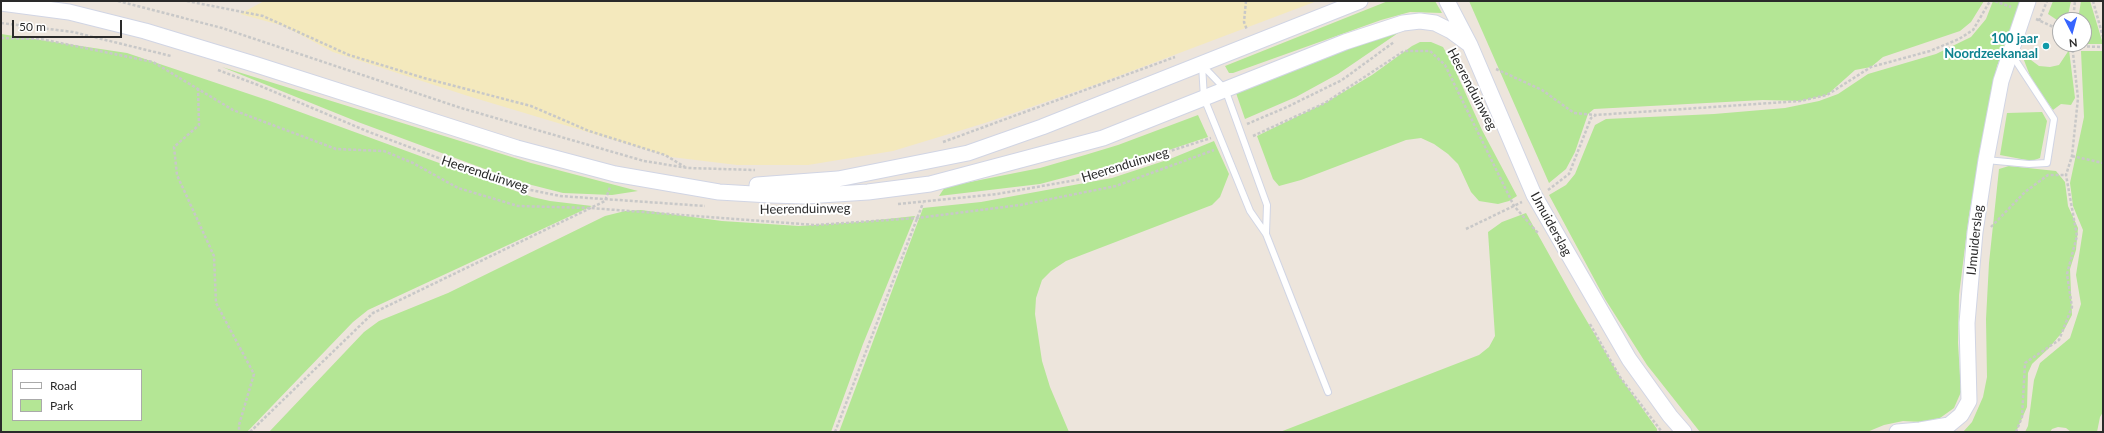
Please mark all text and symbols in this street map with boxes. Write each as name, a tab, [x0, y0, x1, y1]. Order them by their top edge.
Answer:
scale bar	[14, 12, 124, 38]
north arrow	[2052, 12, 2092, 52]
text: 50 m	[19, 19, 46, 34]
place label: 100 jaar Noordzeekanaal	[1944, 31, 2038, 62]
text: N	[2068, 37, 2078, 50]
marker: 100 jaar Noordzeekanaal	[2041, 41, 2051, 51]
street label: Heerenduinweg	[1444, 45, 1500, 133]
street label: Heerenduinweg	[1079, 144, 1171, 186]
street label: Heerenduinweg	[439, 153, 531, 195]
street label: IJmuiderslag	[1527, 189, 1575, 259]
street label: Heerenduinweg	[760, 200, 850, 218]
street label: IJmuiderslag	[1964, 204, 1986, 276]
legend	[12, 369, 142, 421]
text: Road	[50, 378, 77, 393]
text: Park	[50, 398, 73, 413]

